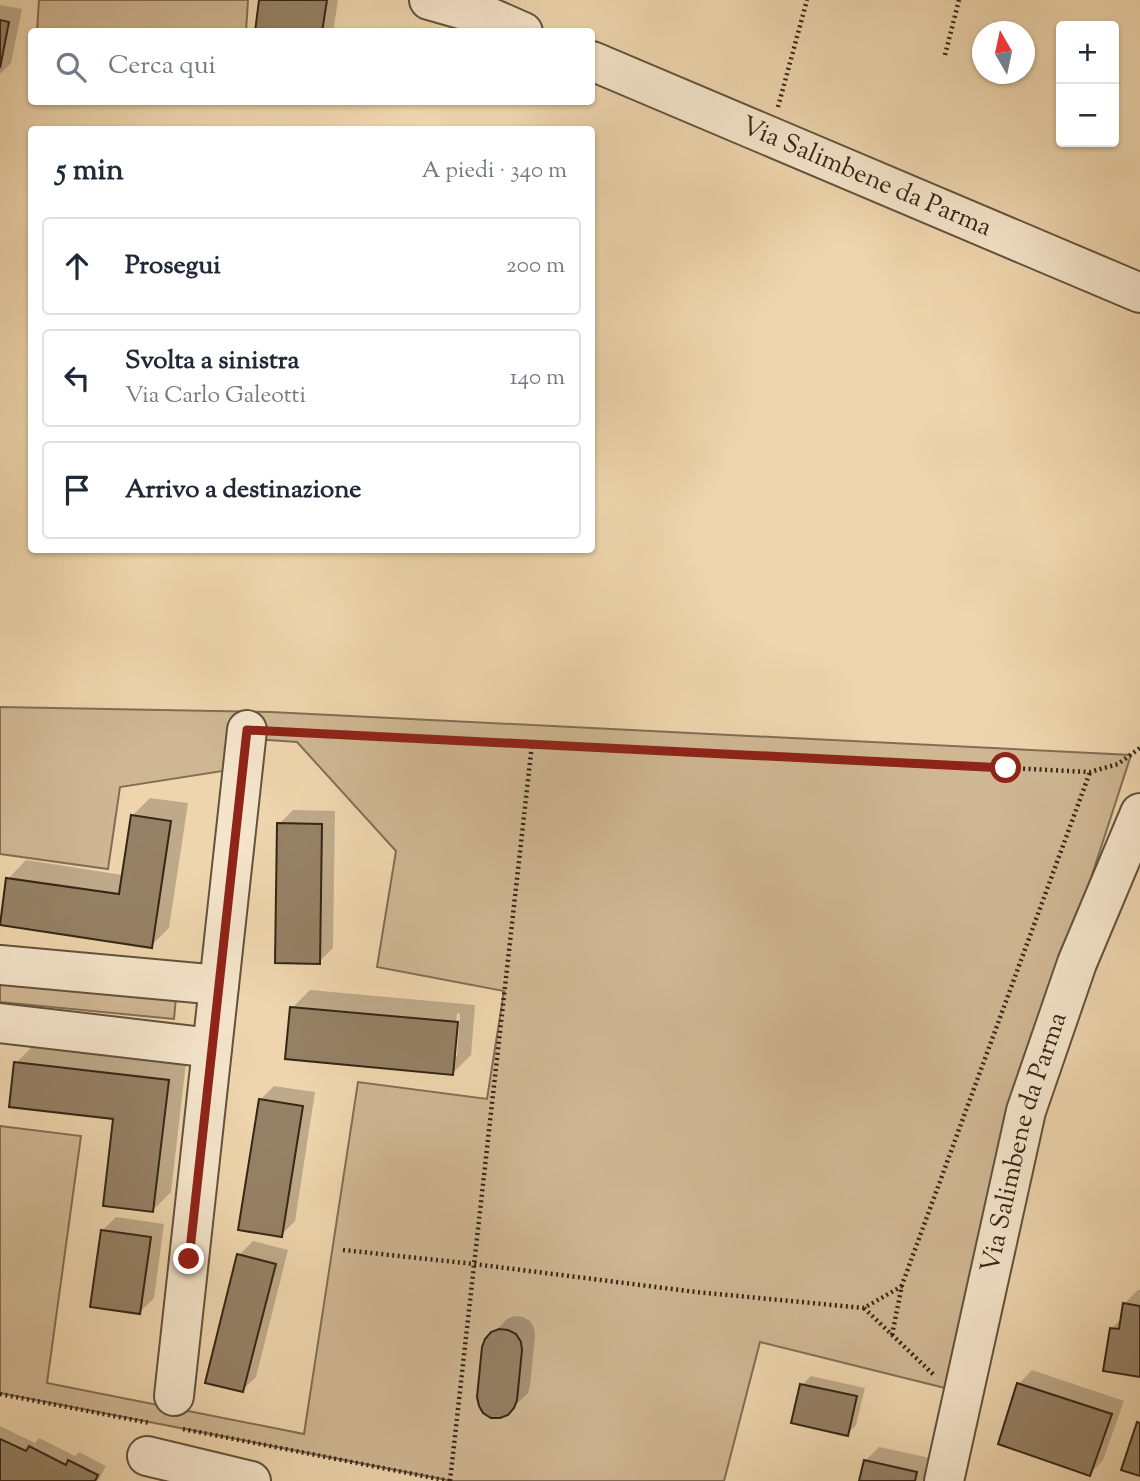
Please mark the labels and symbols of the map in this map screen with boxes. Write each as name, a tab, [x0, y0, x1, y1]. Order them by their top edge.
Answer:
north arrow	[972, 21, 1035, 84]
street label: Via Salimbene da Parma	[736, 108, 997, 247]
route start	[990, 752, 1021, 783]
street label: Via Salimbene da Parma	[972, 1007, 1077, 1276]
route end	[173, 1243, 204, 1274]

